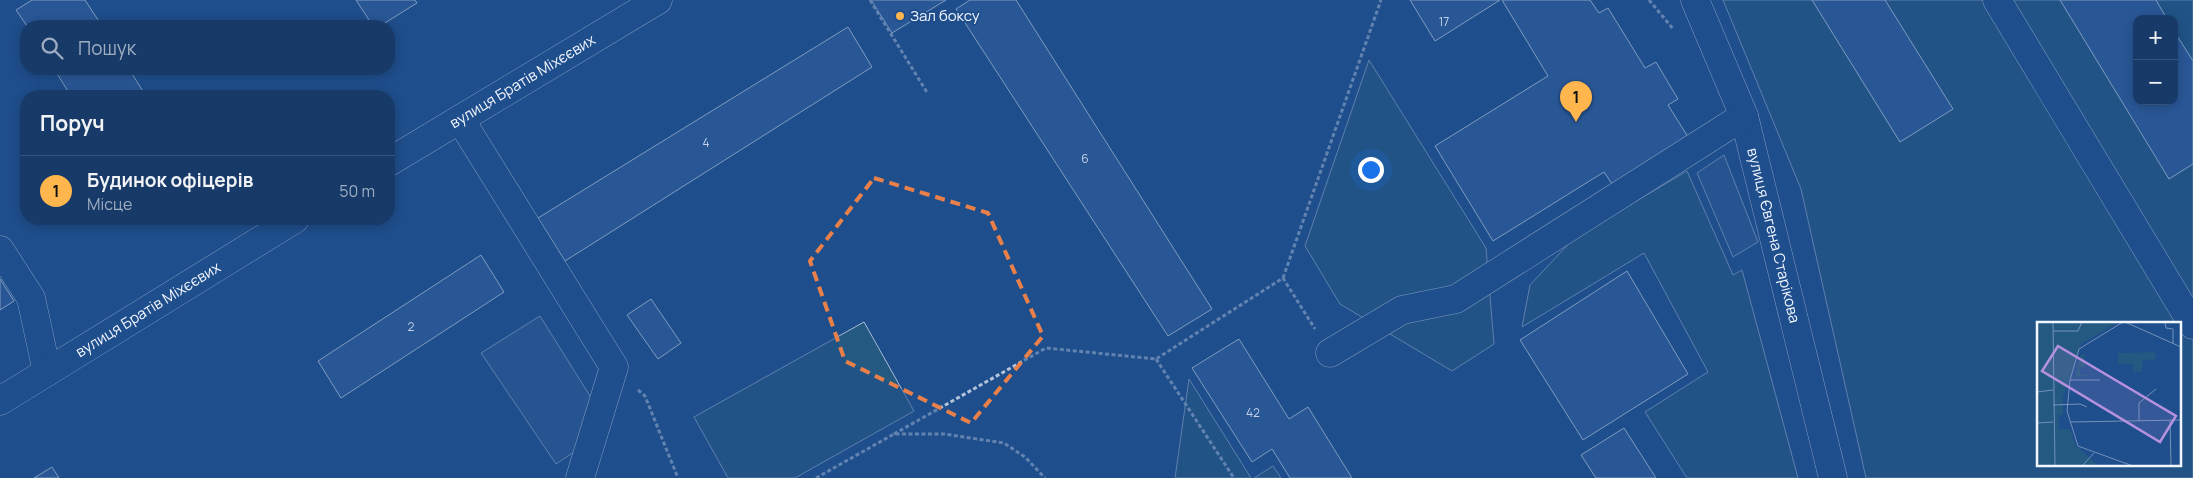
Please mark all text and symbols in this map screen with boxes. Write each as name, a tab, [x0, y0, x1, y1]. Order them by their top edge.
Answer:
place label: Зал боксу	[910, 5, 980, 26]
marker: Зал боксу	[894, 10, 906, 22]
house number: 17	[1439, 13, 1449, 30]
map controls	[2133, 15, 2178, 105]
button: +	[2133, 15, 2178, 60]
search box	[20, 20, 395, 75]
street label: вулиця Братів Міхєєвих	[446, 29, 599, 133]
icon: search	[38, 34, 66, 62]
text: Пошук	[78, 35, 136, 61]
button: −	[2133, 60, 2178, 105]
pin: 1	[1560, 81, 1592, 122]
text: Поруч	[40, 109, 105, 137]
house number: 4	[702, 134, 710, 151]
street label: вулиця Євгена Старікова	[1742, 146, 1806, 325]
house number: 6	[1081, 150, 1089, 167]
your location	[1358, 157, 1384, 183]
text: Будинок офіцерів	[87, 167, 253, 193]
text: 1	[52, 180, 60, 202]
text: 50 m	[339, 180, 375, 202]
text: Місце	[87, 193, 132, 215]
street label: вулиця Братів Міхєєвих	[71, 256, 224, 362]
house number: 2	[408, 318, 415, 335]
inset map	[2037, 322, 2180, 466]
house number: 42	[1246, 404, 1260, 421]

